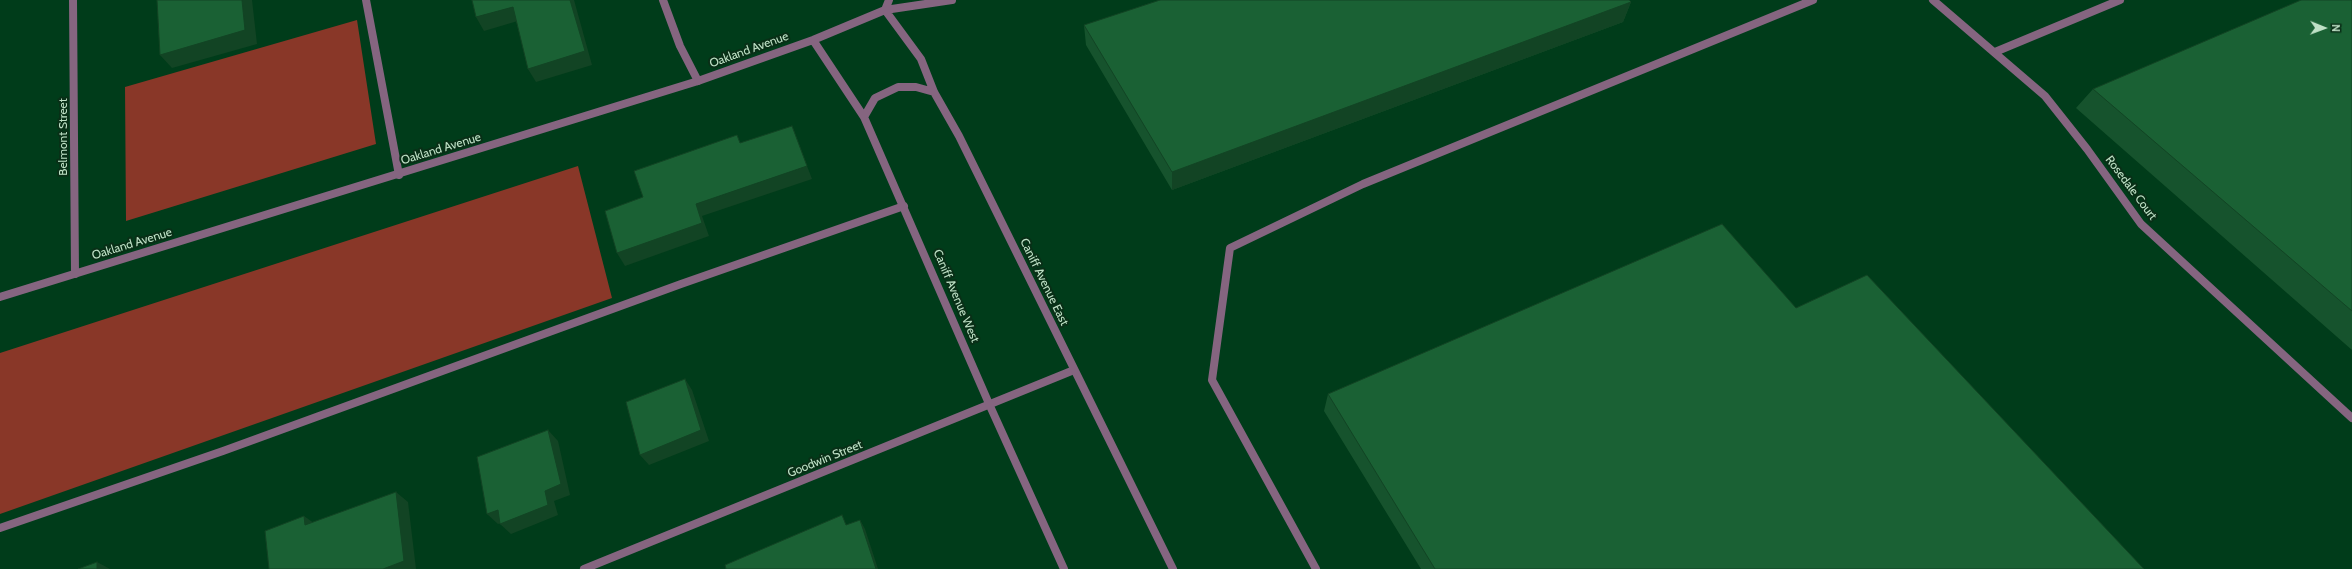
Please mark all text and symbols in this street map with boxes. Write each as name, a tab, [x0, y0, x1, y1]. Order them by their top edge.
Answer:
north arrow	[2304, 8, 2344, 48]
text: N	[2329, 24, 2343, 32]
street label: Oakland Avenue	[708, 29, 790, 71]
street label: Belmont Street	[56, 98, 70, 176]
street label: Oakland Avenue	[399, 130, 483, 168]
street label: Rosedale Court	[2102, 153, 2160, 223]
street label: Oakland Avenue	[90, 225, 174, 263]
street label: Caniff Avenue East	[1017, 236, 1071, 328]
street label: Caniff Avenue West	[930, 247, 982, 345]
street label: Goodwin Street	[786, 437, 864, 481]

